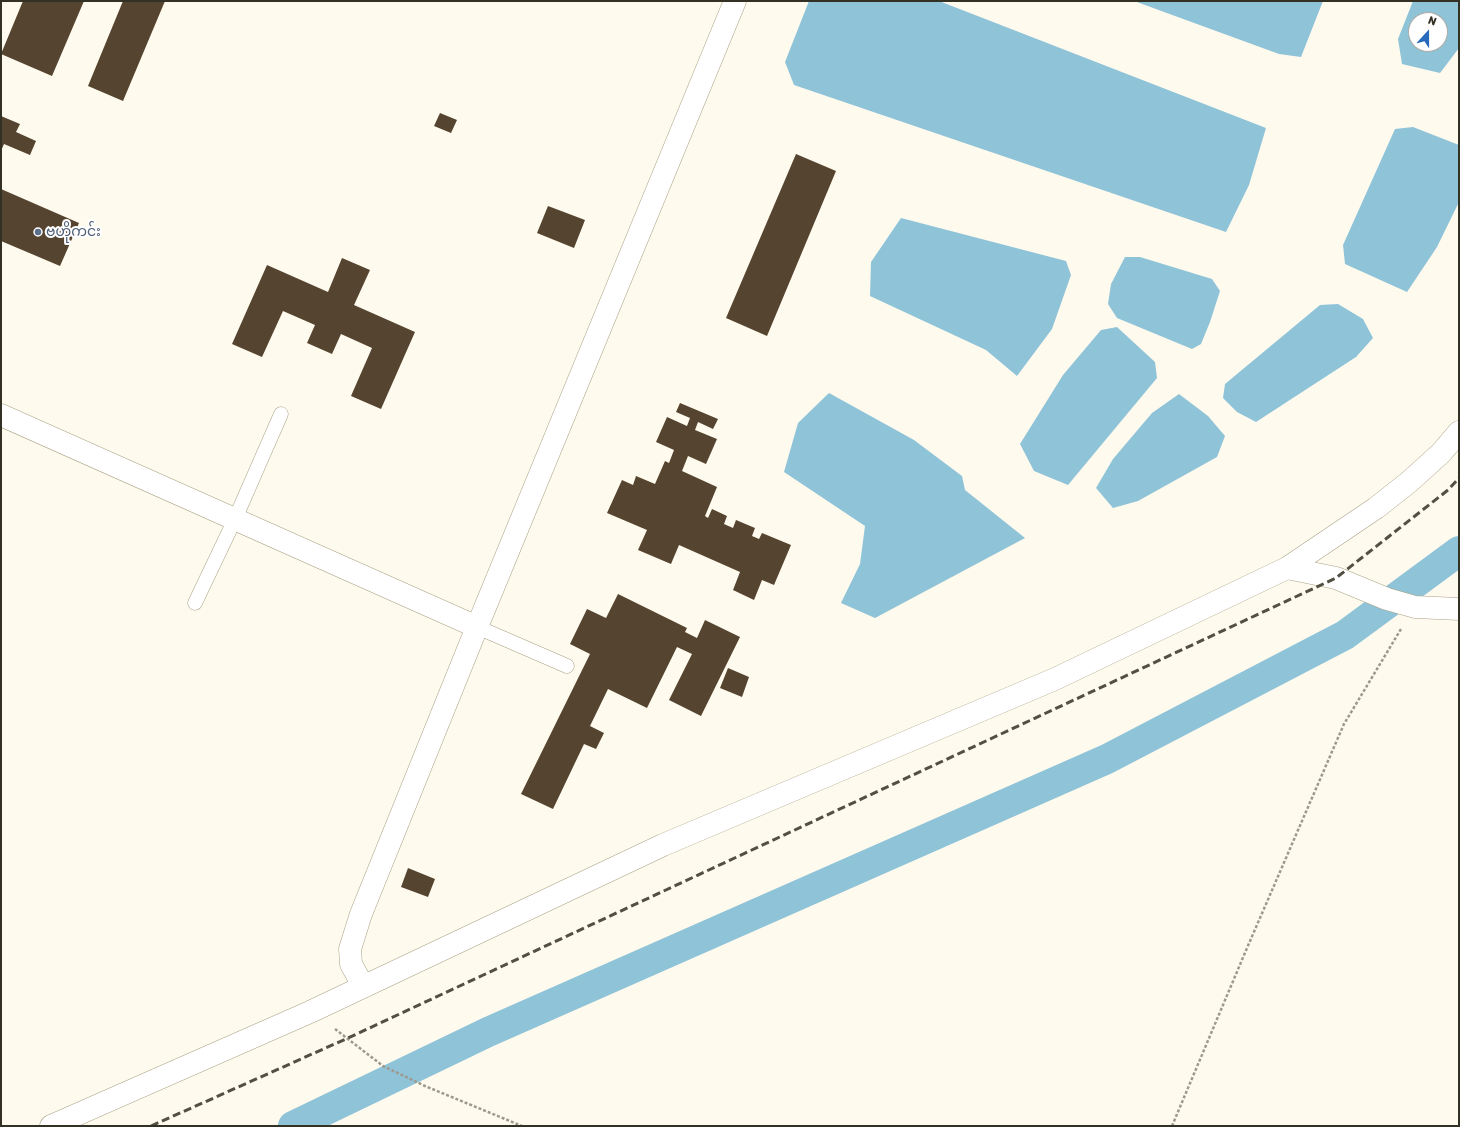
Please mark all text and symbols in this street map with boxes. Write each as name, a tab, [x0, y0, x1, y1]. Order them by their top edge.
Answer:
north arrow	[1408, 12, 1448, 52]
text: N	[1426, 14, 1438, 29]
place label: ဗဟိုကင်း	[46, 224, 101, 240]
marker: ဗဟိုကင်း	[33, 227, 43, 237]

